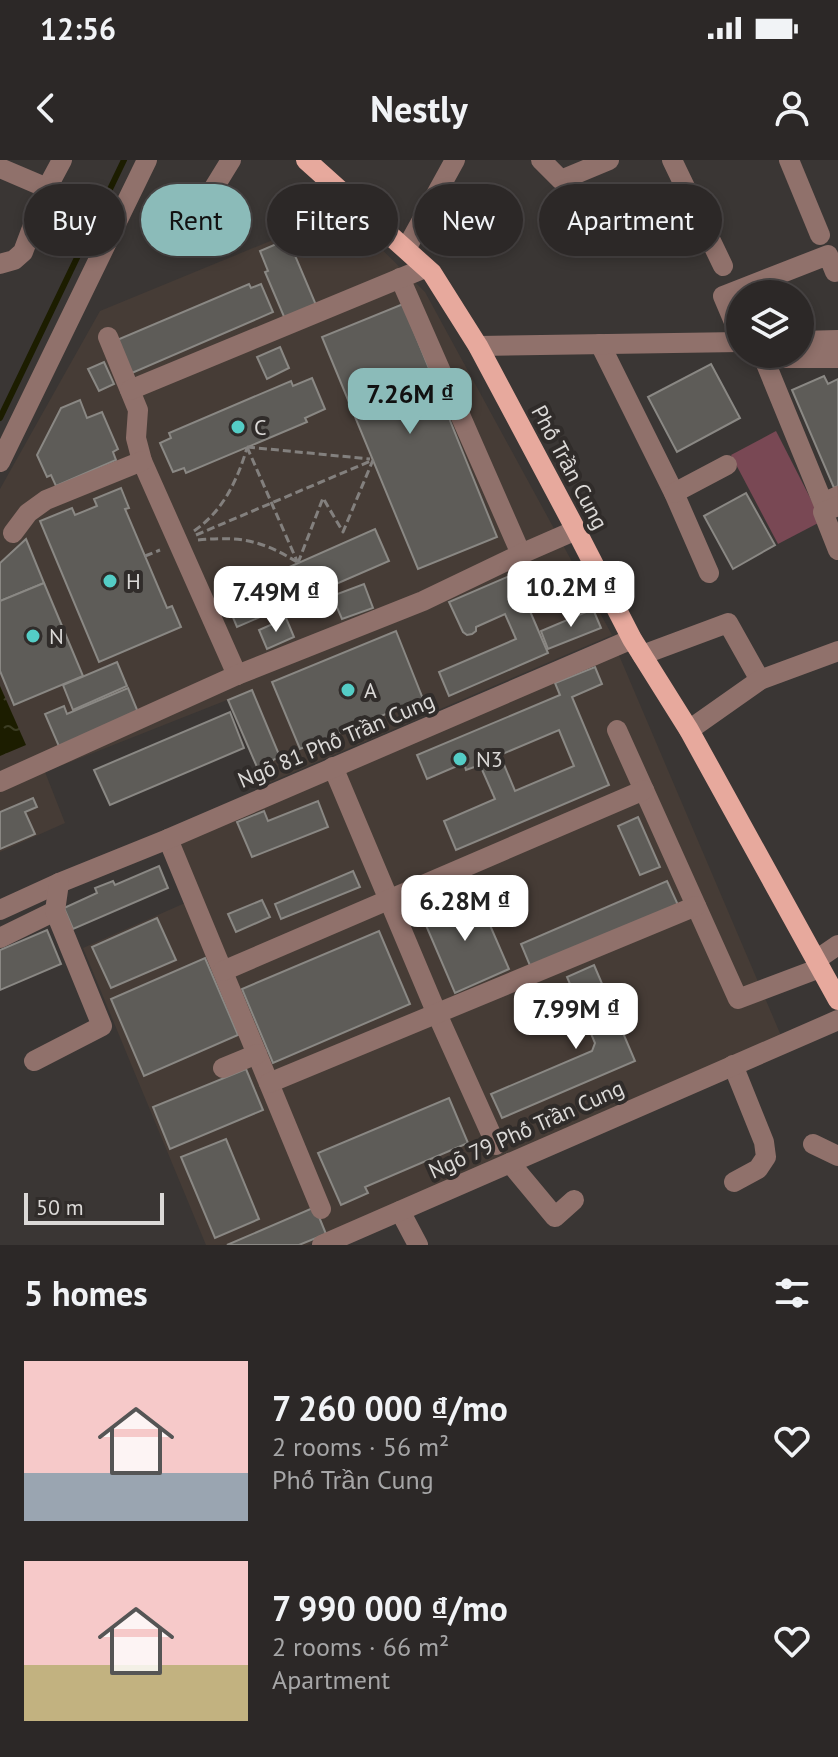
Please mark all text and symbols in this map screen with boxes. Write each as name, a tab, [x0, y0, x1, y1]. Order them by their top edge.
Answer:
text: 12:56	[40, 9, 116, 48]
text: Nestly	[370, 85, 468, 132]
icon: back	[24, 86, 68, 130]
icon: person	[770, 86, 814, 130]
chip: Buy	[24, 184, 125, 256]
chip: Rent	[141, 184, 251, 256]
chip: Filters	[267, 184, 398, 256]
chip: New	[414, 184, 523, 256]
chip: Apartment	[539, 184, 722, 256]
map controls	[726, 280, 814, 368]
button: layers	[726, 280, 814, 368]
pin: 7.26M ₫	[336, 368, 484, 436]
text: 7.26M ₫	[366, 377, 454, 410]
street label: Phố Trần Cung	[526, 400, 614, 534]
place label: C	[254, 413, 267, 441]
marker: C	[229, 418, 247, 436]
pin: 10.2M ₫	[497, 561, 645, 629]
pin: 7.49M ₫	[202, 566, 350, 634]
place label: H	[126, 567, 141, 595]
text: 10.2M ₫	[525, 570, 617, 603]
marker: H	[101, 572, 119, 590]
text: 7.49M ₫	[232, 575, 320, 608]
place label: N	[49, 622, 64, 650]
marker: N	[24, 627, 42, 645]
place label: A	[364, 676, 377, 704]
marker: A	[339, 681, 357, 699]
street label: Ngõ 81 Phố Trần Cung	[233, 686, 439, 794]
place label: N3	[476, 745, 503, 773]
marker: N3	[451, 750, 469, 768]
pin: 6.28M ₫	[391, 875, 539, 943]
text: 6.28M ₫	[419, 884, 511, 917]
pin: 7.99M ₫	[502, 983, 650, 1051]
text: 7.99M ₫	[532, 992, 620, 1025]
street label: Ngõ 79 Phố Trần Cung	[424, 1073, 628, 1185]
scale bar	[24, 1189, 164, 1225]
text: 50 m	[36, 1193, 84, 1221]
text: 5 homes	[24, 1271, 148, 1315]
icon: filters	[770, 1271, 814, 1315]
text: 7 260 000 ₫/mo	[272, 1386, 508, 1430]
icon: home	[88, 1393, 184, 1489]
icon: heart	[770, 1419, 814, 1463]
text: 2 rooms · 56 m²	[272, 1430, 449, 1463]
text: Phố Trần Cung	[272, 1463, 434, 1496]
text: 7 990 000 ₫/mo	[272, 1586, 508, 1630]
icon: home	[88, 1593, 184, 1689]
icon: heart	[770, 1619, 814, 1663]
text: 2 rooms · 66 m²	[272, 1630, 449, 1663]
text: Apartment	[272, 1663, 390, 1696]

